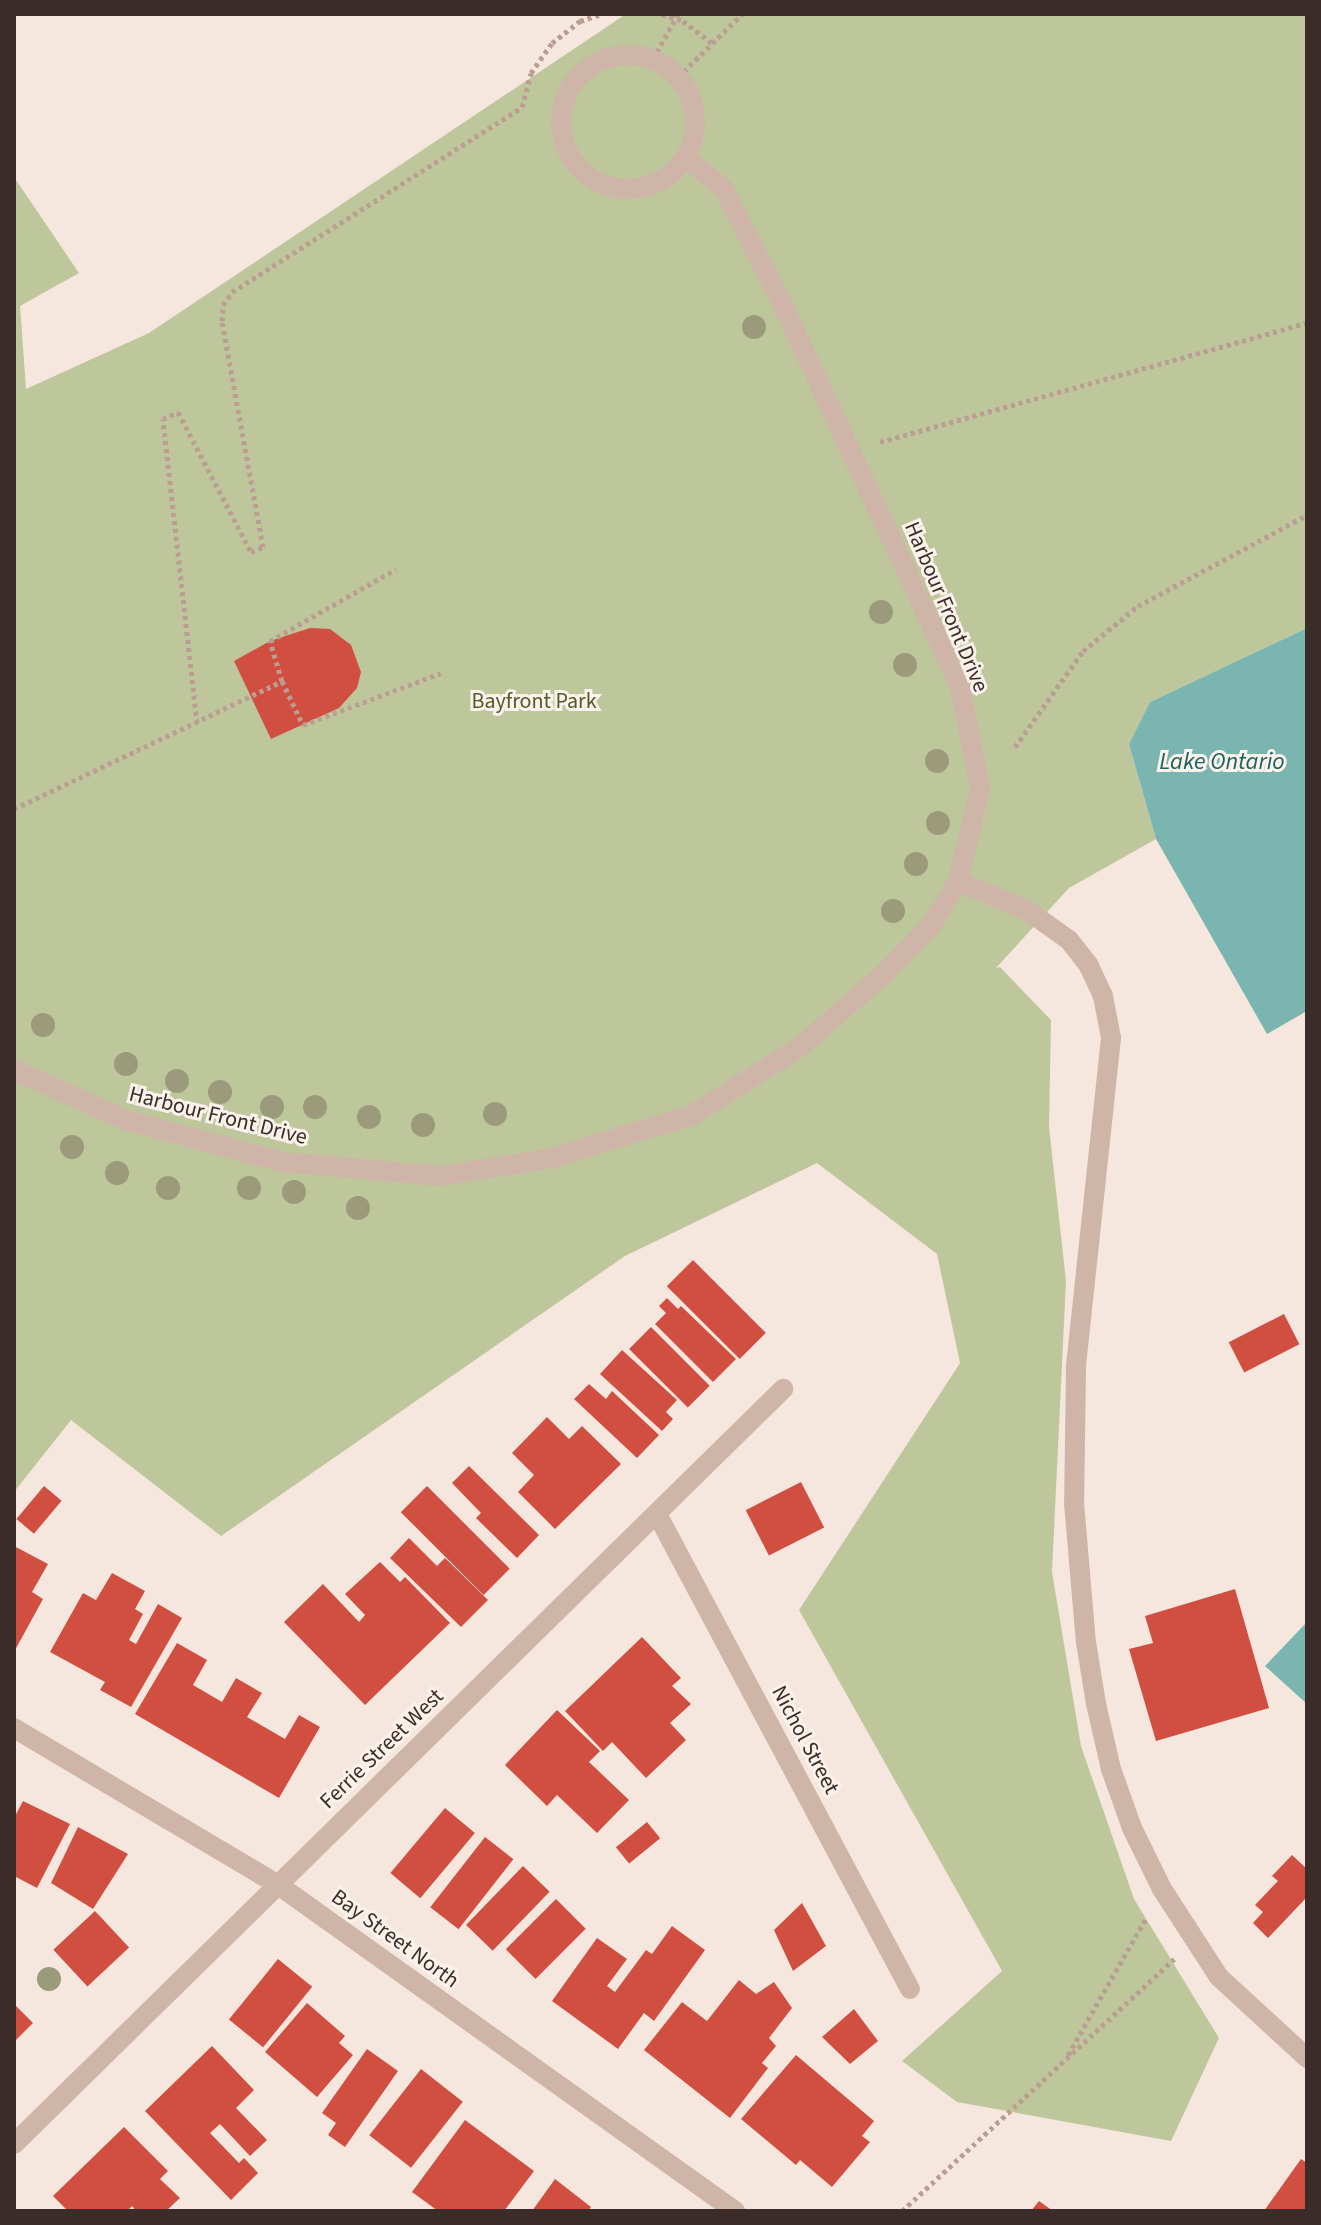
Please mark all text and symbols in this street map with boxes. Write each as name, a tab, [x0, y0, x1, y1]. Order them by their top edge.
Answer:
street label: Harbour Front Drive	[898, 518, 994, 696]
park label: Bayfront Park	[471, 689, 597, 715]
water label: Lake Ontario	[1159, 748, 1285, 776]
street label: Harbour Front Drive	[126, 1081, 310, 1151]
street label: Nichol Street	[765, 1681, 845, 1799]
street label: Ferrie Street West	[315, 1683, 449, 1815]
street label: Bay Street North	[326, 1884, 464, 1994]

